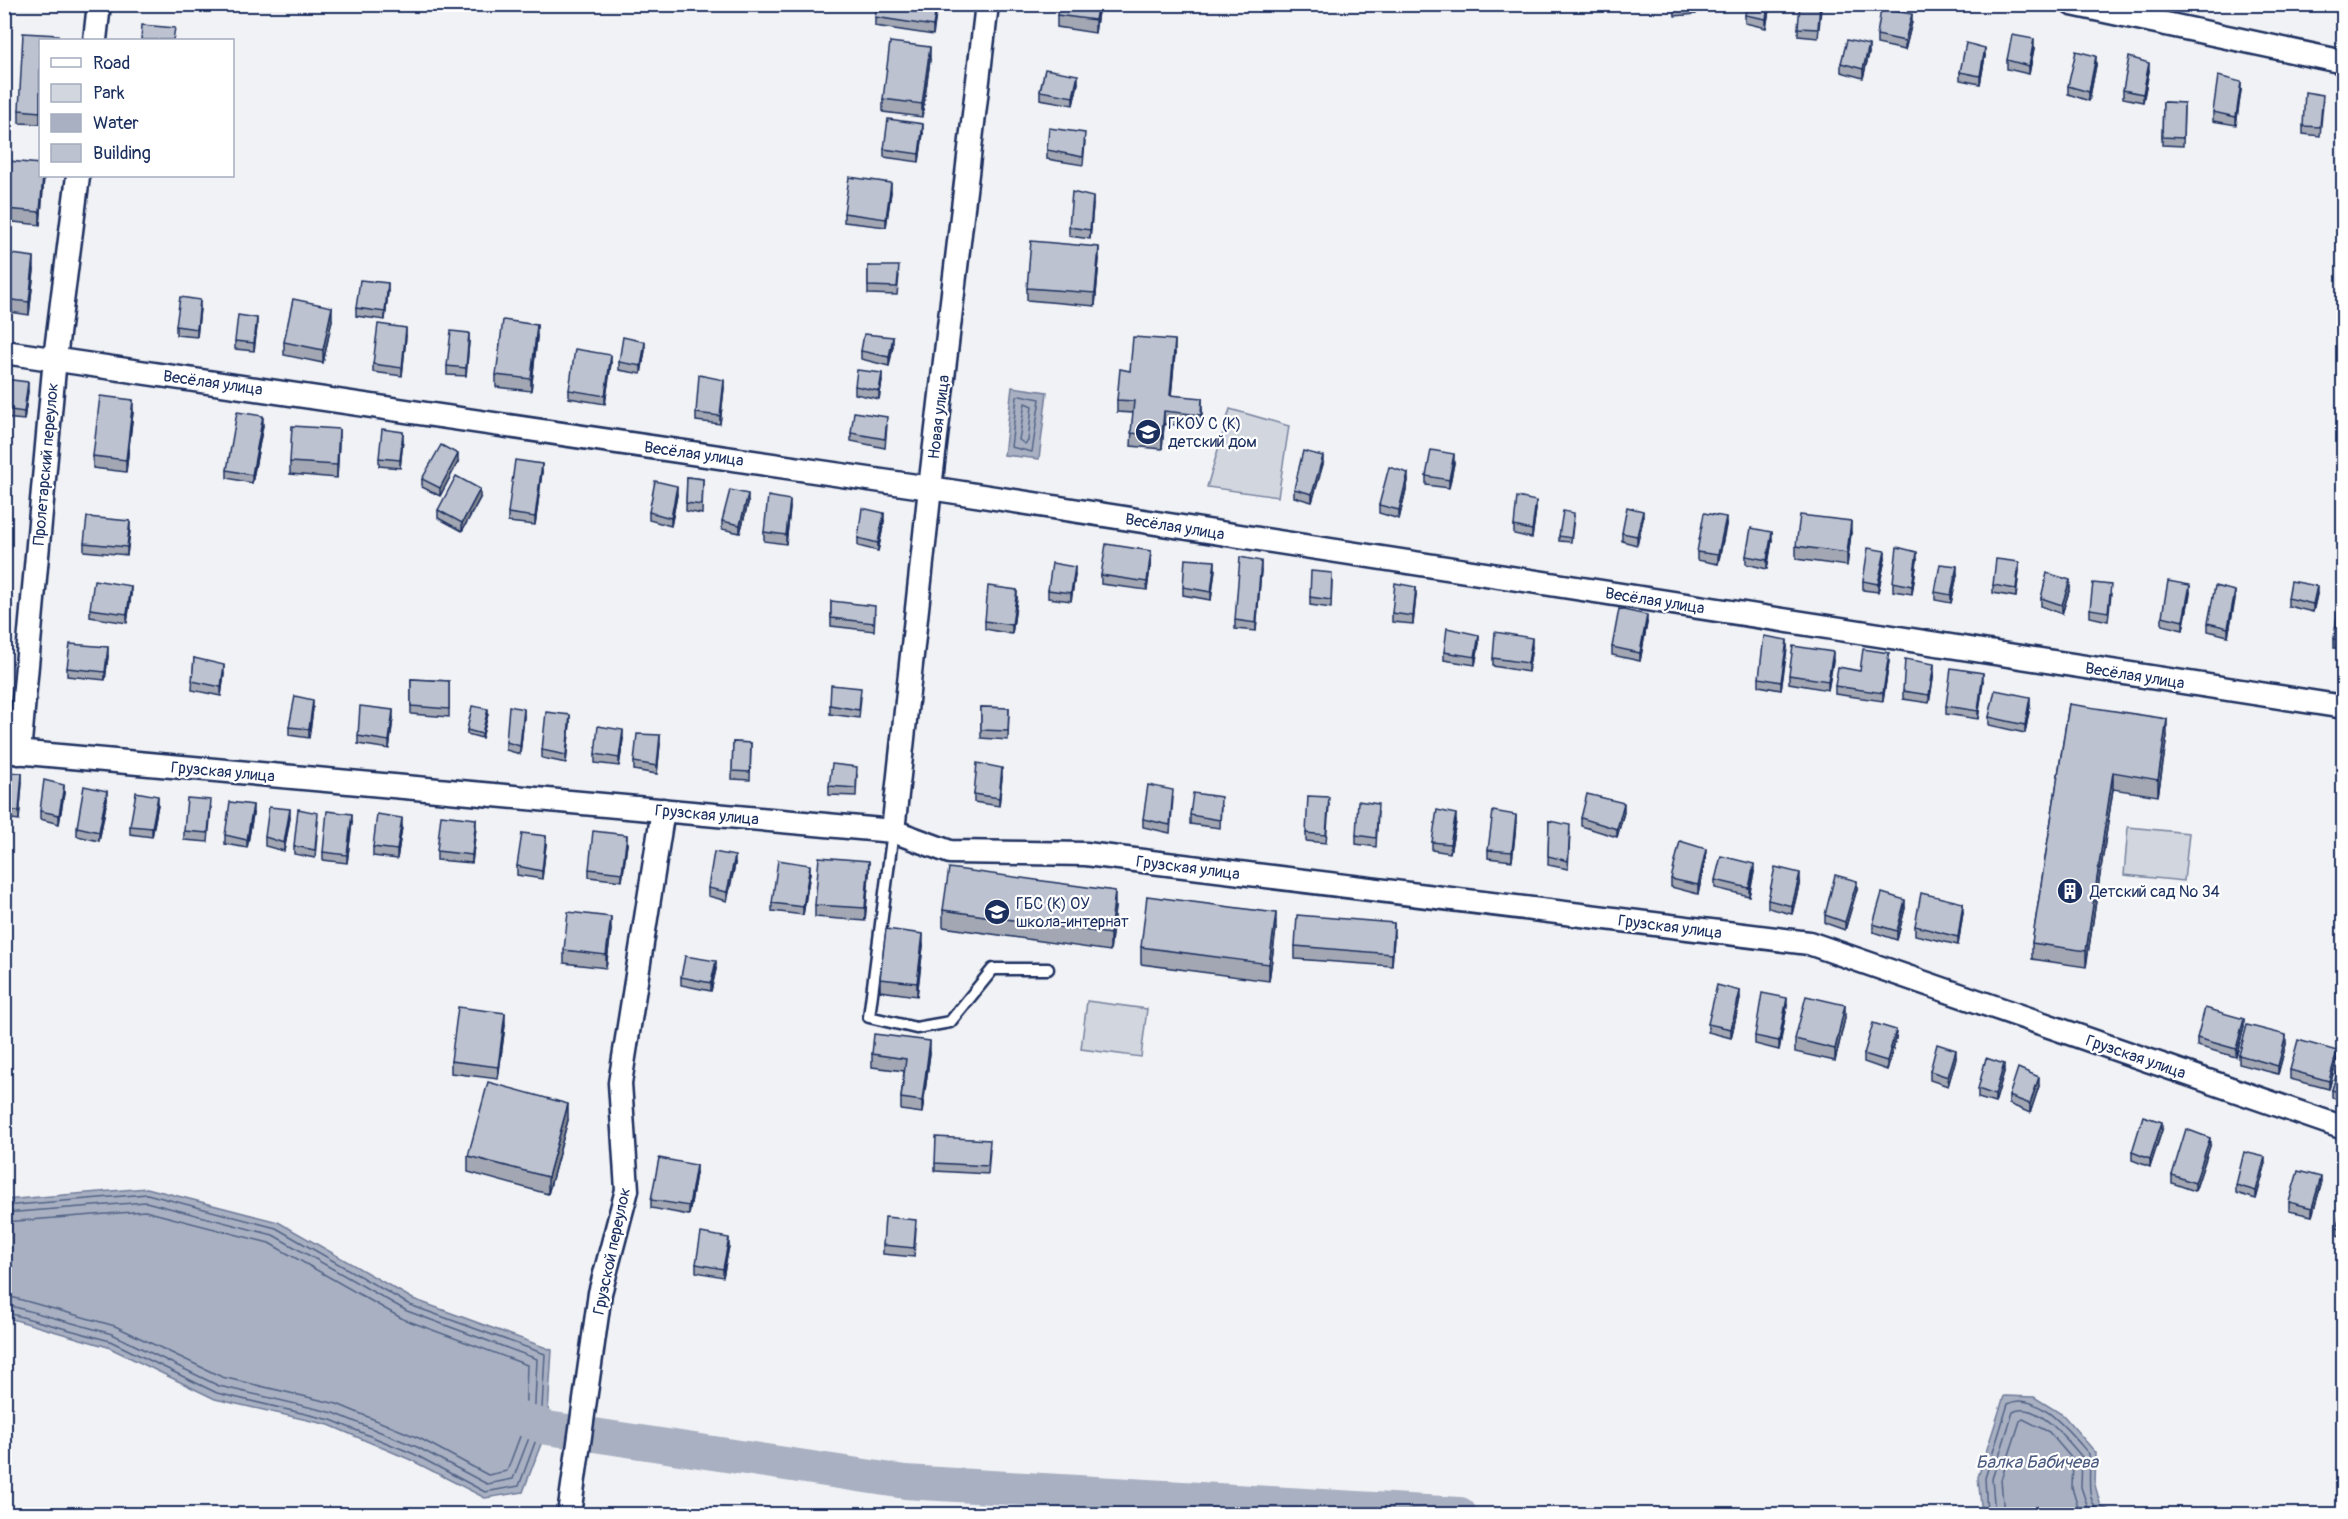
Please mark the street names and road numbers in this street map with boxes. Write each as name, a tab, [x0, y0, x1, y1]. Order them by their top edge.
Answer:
street label: Весёлая улица	[162, 366, 264, 400]
street label: Новая улица	[924, 374, 954, 460]
street label: Пролетарский переулок	[29, 382, 63, 546]
street label: Весёлая улица	[643, 437, 745, 471]
street label: Весёлая улица	[1124, 509, 1226, 545]
street label: Весёлая улица	[1604, 583, 1706, 619]
street label: Весёлая улица	[2084, 658, 2186, 694]
street label: Грузская улица	[170, 757, 276, 787]
street label: Грузская улица	[654, 800, 760, 830]
street label: Грузская улица	[1135, 852, 1241, 884]
street label: Грузская улица	[1617, 911, 1723, 943]
street label: Грузская улица	[2083, 1030, 2188, 1083]
street label: Грузской переулок	[589, 1186, 635, 1317]

